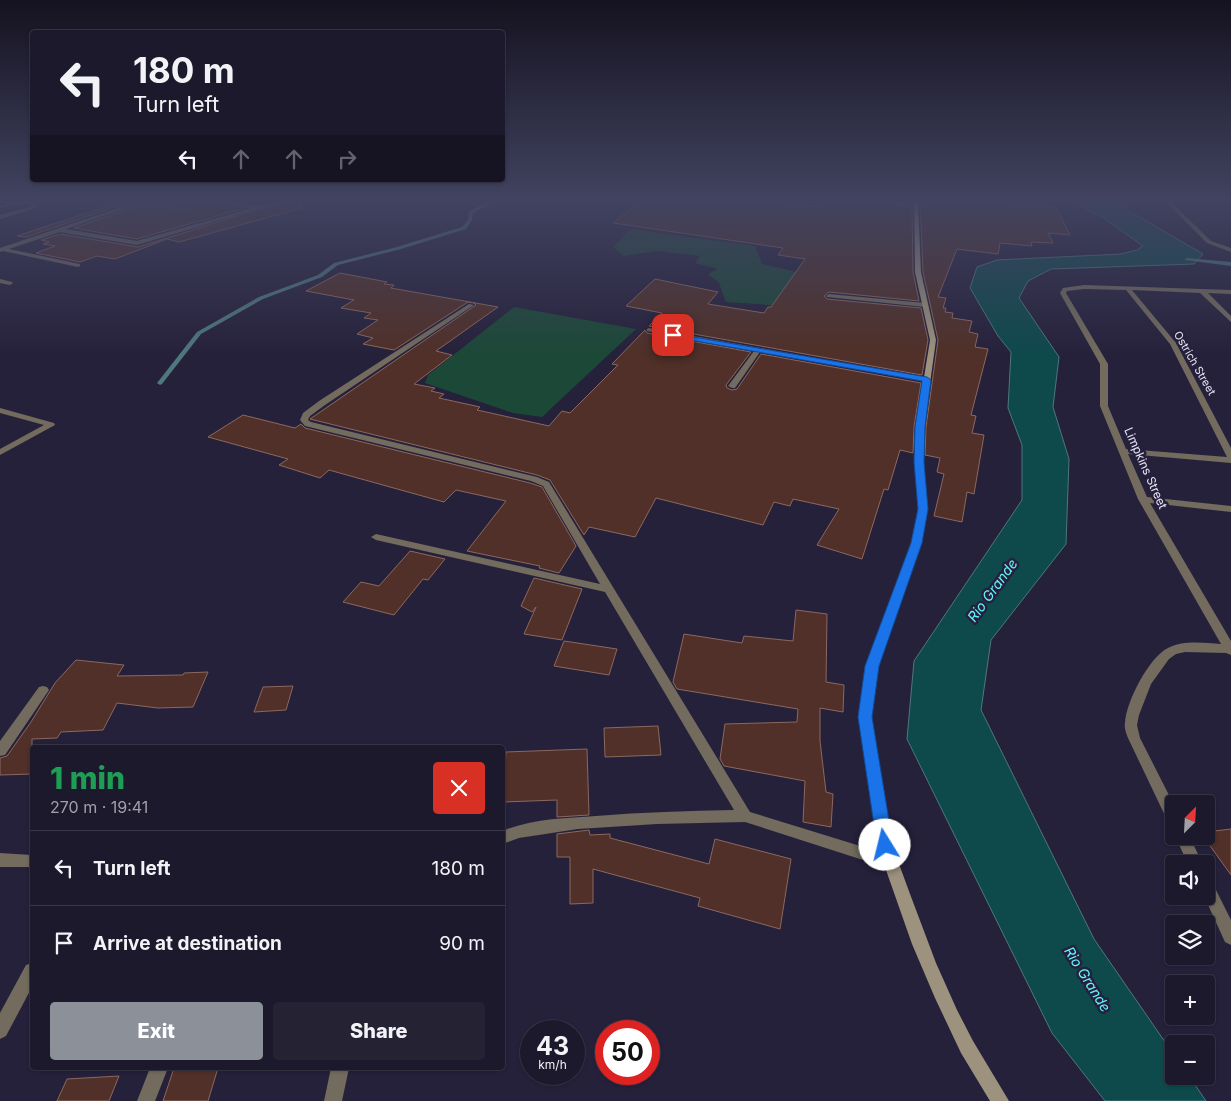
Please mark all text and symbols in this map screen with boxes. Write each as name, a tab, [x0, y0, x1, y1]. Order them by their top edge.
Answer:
text: 180 m	[133, 49, 235, 91]
icon: left	[50, 50, 115, 115]
text: Turn left	[133, 91, 219, 117]
icon: left	[174, 145, 202, 173]
icon: ahead	[227, 145, 255, 173]
icon: ahead	[280, 145, 308, 173]
icon: right	[333, 145, 361, 173]
pin	[652, 314, 694, 356]
icon: arrive	[659, 321, 687, 349]
street label: Ostrich Street	[1171, 328, 1219, 398]
street label: Limpkins Street	[1121, 425, 1171, 511]
water label: Rio Grande	[963, 555, 1021, 625]
text: 1 min	[50, 760, 125, 796]
button: close	[433, 762, 485, 814]
north arrow	[1165, 795, 1215, 845]
map controls	[1165, 795, 1215, 1085]
text: 270 m · 19:41	[50, 797, 148, 817]
position arrow	[858, 818, 910, 870]
icon: left	[50, 854, 78, 882]
button: sound	[1165, 855, 1215, 905]
text: Turn left	[93, 857, 171, 880]
text: 180 m	[432, 857, 485, 880]
button: layers	[1165, 915, 1215, 965]
icon: arrive	[50, 929, 78, 957]
text: Arrive at destination	[93, 932, 282, 955]
text: 90 m	[439, 932, 485, 955]
water label: Rio Grande	[1061, 943, 1115, 1015]
button: +	[1165, 975, 1215, 1025]
button: Exit	[50, 1002, 263, 1060]
button: Share	[273, 1002, 485, 1060]
speed limit sign: 50	[595, 1020, 660, 1085]
text: 43	[536, 1031, 569, 1061]
button: −	[1165, 1035, 1215, 1085]
text: km/h	[538, 1057, 567, 1072]

